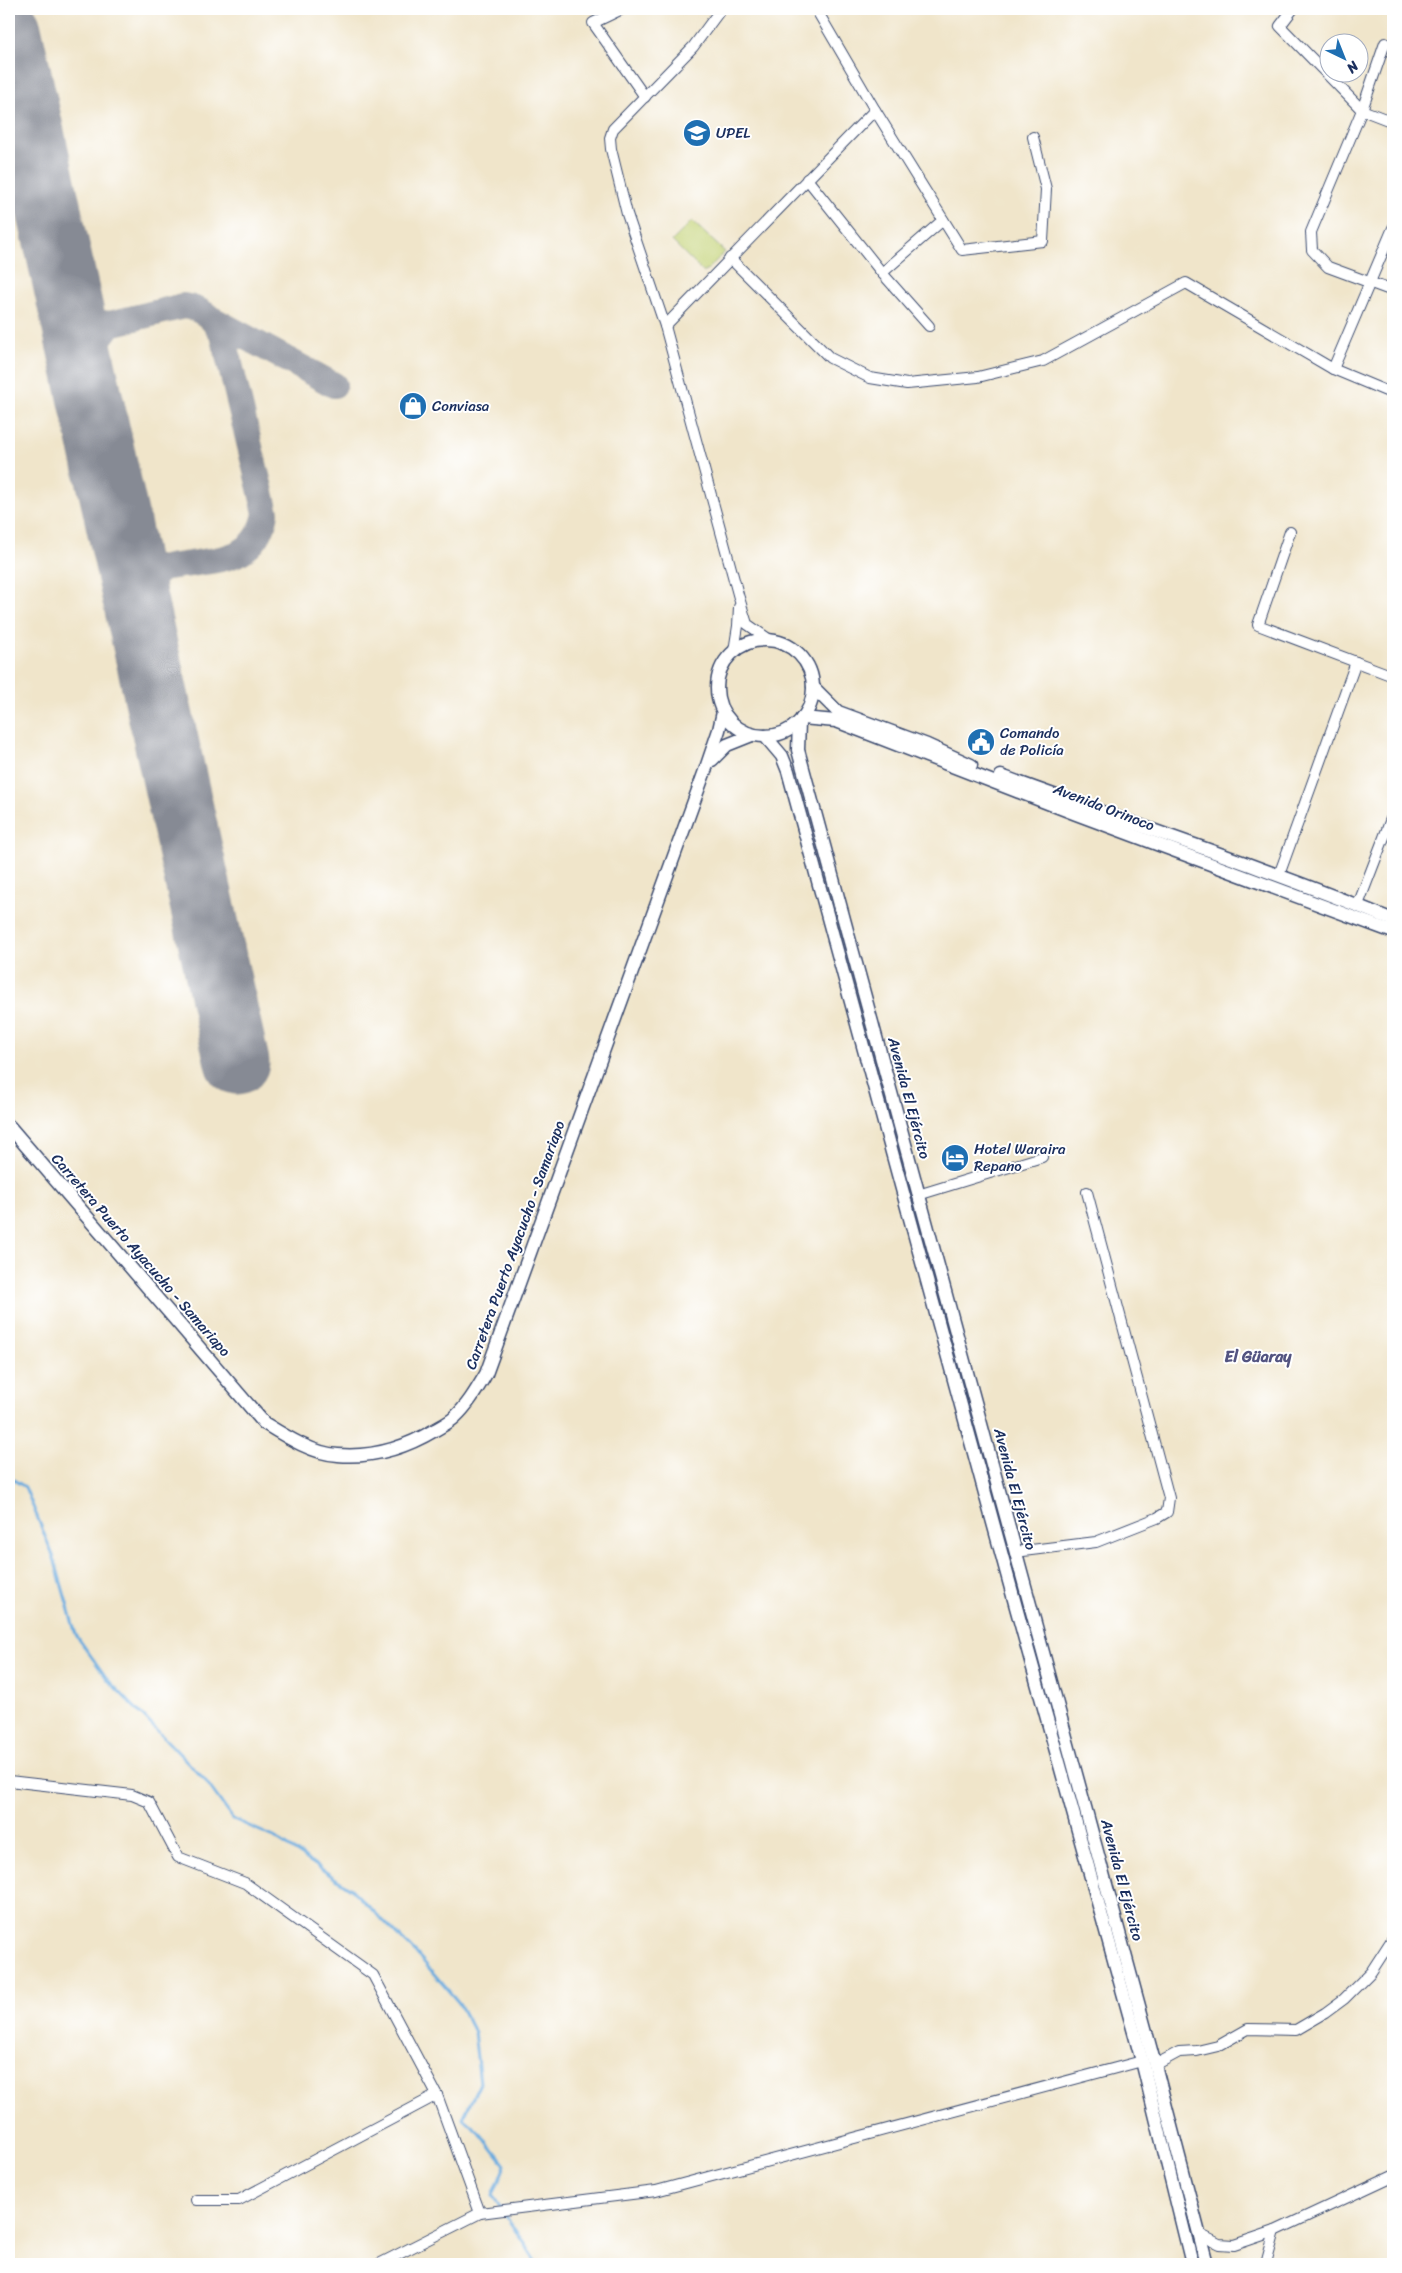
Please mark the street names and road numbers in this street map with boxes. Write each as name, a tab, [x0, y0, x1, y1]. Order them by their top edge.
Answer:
street label: Avenida Orinoco	[1049, 775, 1159, 838]
street label: Avenida El Ejército	[880, 1033, 938, 1162]
street label: Carretera Puerto Ayacucho - Samariapo	[458, 1116, 572, 1373]
street label: Carretera Puerto Ayacucho - Samariapo	[45, 1147, 238, 1363]
street label: Avenida El Ejército	[986, 1424, 1044, 1553]
street label: Avenida El Ejército	[1093, 1815, 1151, 1944]

